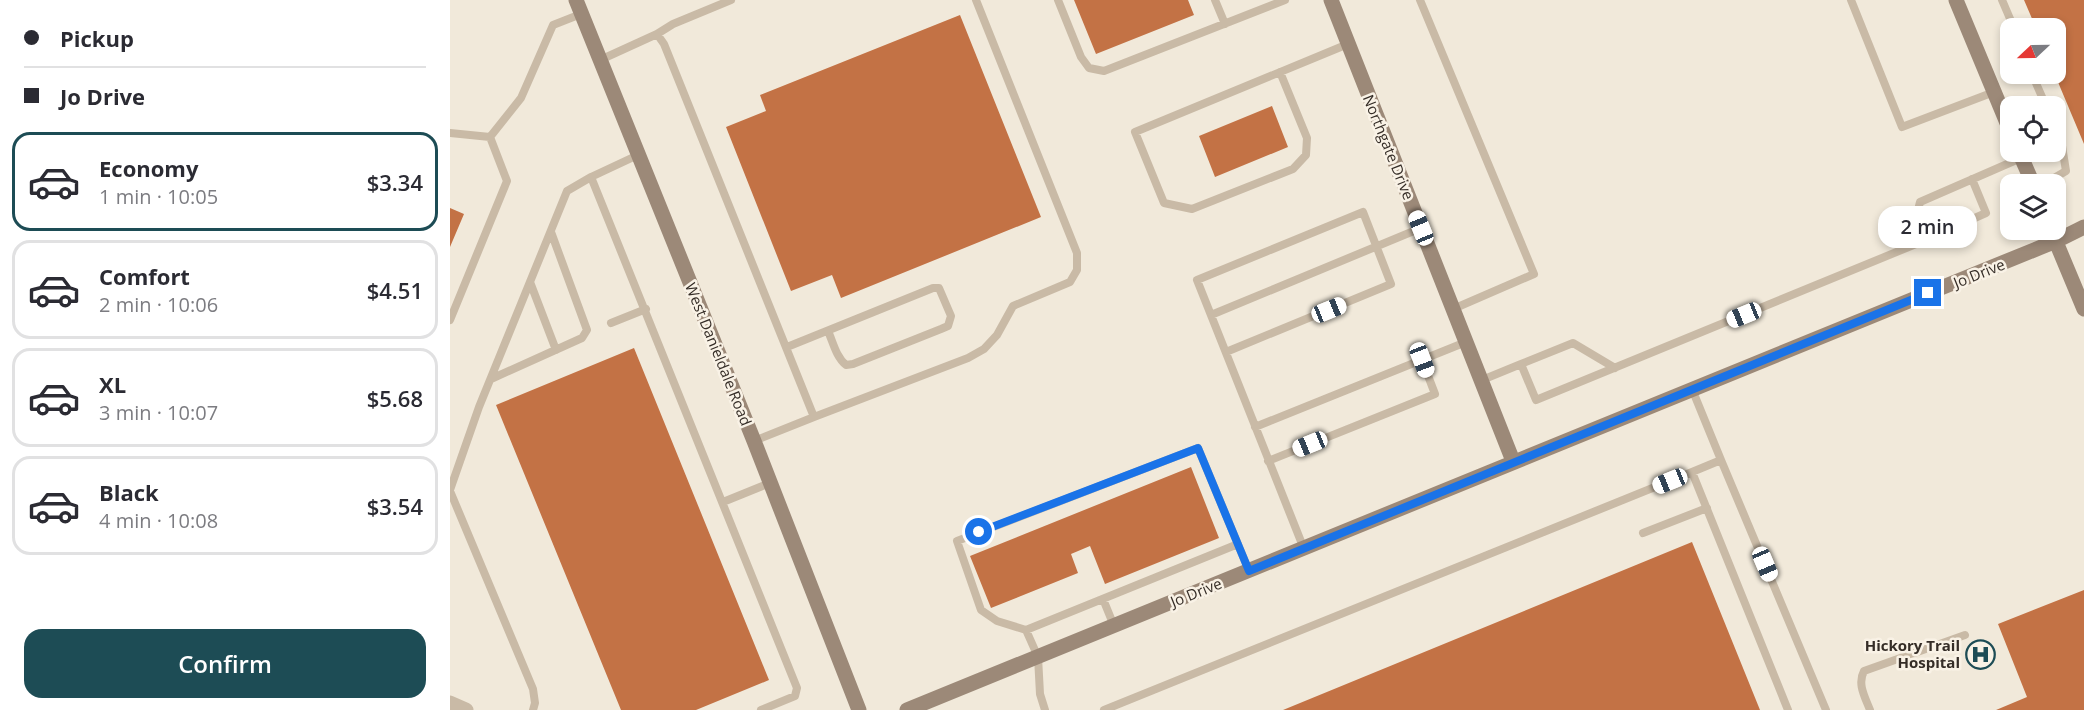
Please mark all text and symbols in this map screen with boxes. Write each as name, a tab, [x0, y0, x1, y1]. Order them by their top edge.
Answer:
north arrow	[2000, 18, 2066, 84]
map controls	[2000, 18, 2066, 240]
text: Pickup	[60, 23, 134, 53]
text: Jo Drive	[60, 81, 145, 111]
street label: Northgate Drive	[1359, 91, 1419, 203]
button: locate	[2000, 96, 2066, 162]
text: Economy	[99, 153, 198, 183]
icon: car	[27, 155, 81, 209]
text: $3.34	[367, 167, 423, 197]
button: layers	[2000, 174, 2066, 240]
text: 1 min · 10:05	[99, 183, 218, 210]
callout: 2 min	[1878, 206, 1978, 248]
car	[1406, 208, 1436, 248]
text: 2 min	[1901, 213, 1955, 240]
street label: Jo Drive	[1949, 254, 2008, 293]
text: Comfort	[99, 261, 190, 291]
icon: car	[27, 263, 81, 317]
text: $4.51	[367, 275, 423, 305]
route end	[1914, 279, 1941, 306]
street label: West Danieldale Road	[681, 280, 757, 428]
text: 2 min · 10:06	[99, 291, 218, 318]
car	[1309, 295, 1349, 325]
car	[1724, 300, 1764, 330]
car	[1407, 340, 1437, 380]
text: XL	[99, 369, 126, 399]
icon: car	[27, 371, 81, 425]
text: $5.68	[367, 383, 423, 413]
text: 3 min · 10:07	[99, 399, 218, 426]
car	[1290, 429, 1330, 459]
car	[1650, 466, 1690, 496]
text: Black	[99, 477, 159, 507]
icon: car	[27, 479, 81, 533]
text: $3.54	[367, 491, 423, 521]
text: 4 min · 10:08	[99, 507, 218, 534]
route start	[965, 518, 992, 545]
car	[1750, 544, 1780, 584]
street label: Jo Drive	[1166, 573, 1225, 612]
button: Confirm	[24, 629, 426, 698]
place label: Hickory Trail Hospital	[1865, 635, 1960, 672]
hospital icon: Hickory Trail Hospital	[1965, 638, 1997, 670]

